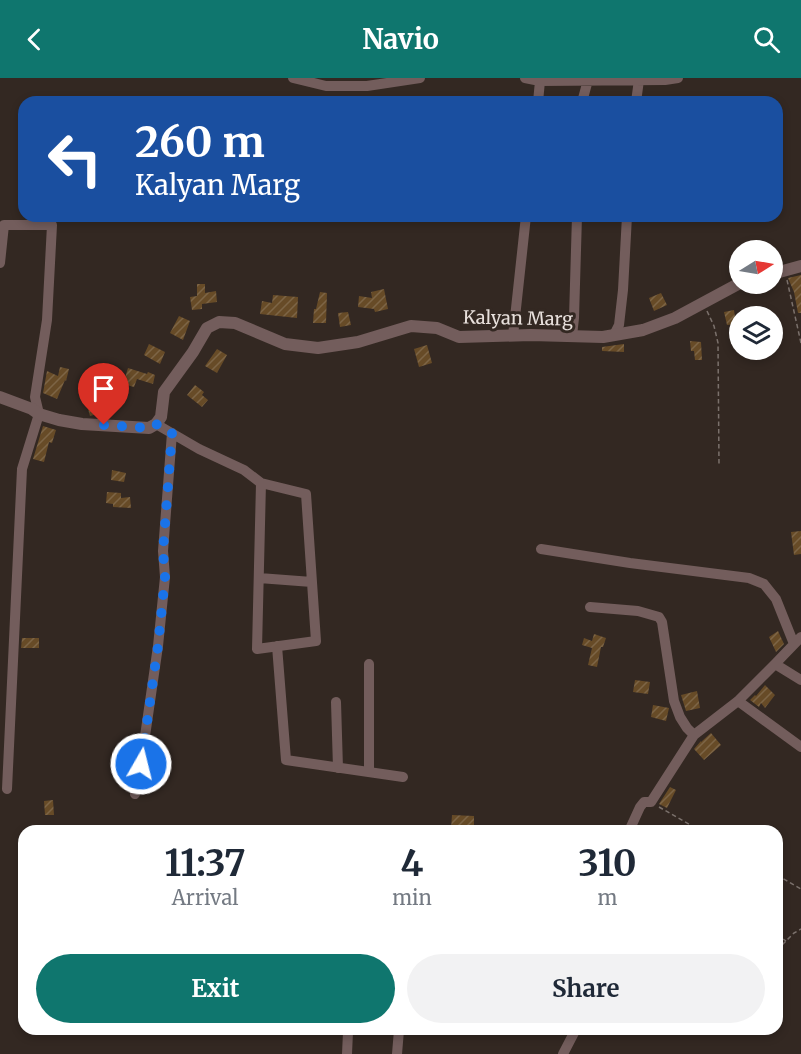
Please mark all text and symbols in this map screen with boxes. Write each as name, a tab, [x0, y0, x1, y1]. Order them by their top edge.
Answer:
text: Navio	[362, 22, 439, 56]
icon: back	[18, 23, 51, 56]
icon: search	[750, 23, 783, 56]
text: 260 m	[135, 116, 265, 168]
icon: left	[36, 120, 114, 198]
text: Kalyan Marg	[135, 168, 300, 202]
north arrow	[729, 240, 783, 294]
map controls	[729, 240, 783, 360]
street label: Kalyan Marg	[463, 306, 573, 330]
button: layers	[729, 306, 783, 360]
pin	[78, 363, 129, 425]
icon: arrive	[87, 372, 120, 405]
position arrow	[109, 732, 173, 796]
text: 11:37	[164, 841, 246, 886]
text: 4	[401, 841, 423, 886]
text: 310	[578, 841, 636, 886]
text: Arrival	[172, 885, 238, 910]
text: min	[392, 885, 432, 910]
text: m	[597, 885, 617, 910]
button: Exit	[36, 954, 395, 1023]
button: Share	[407, 954, 765, 1023]

